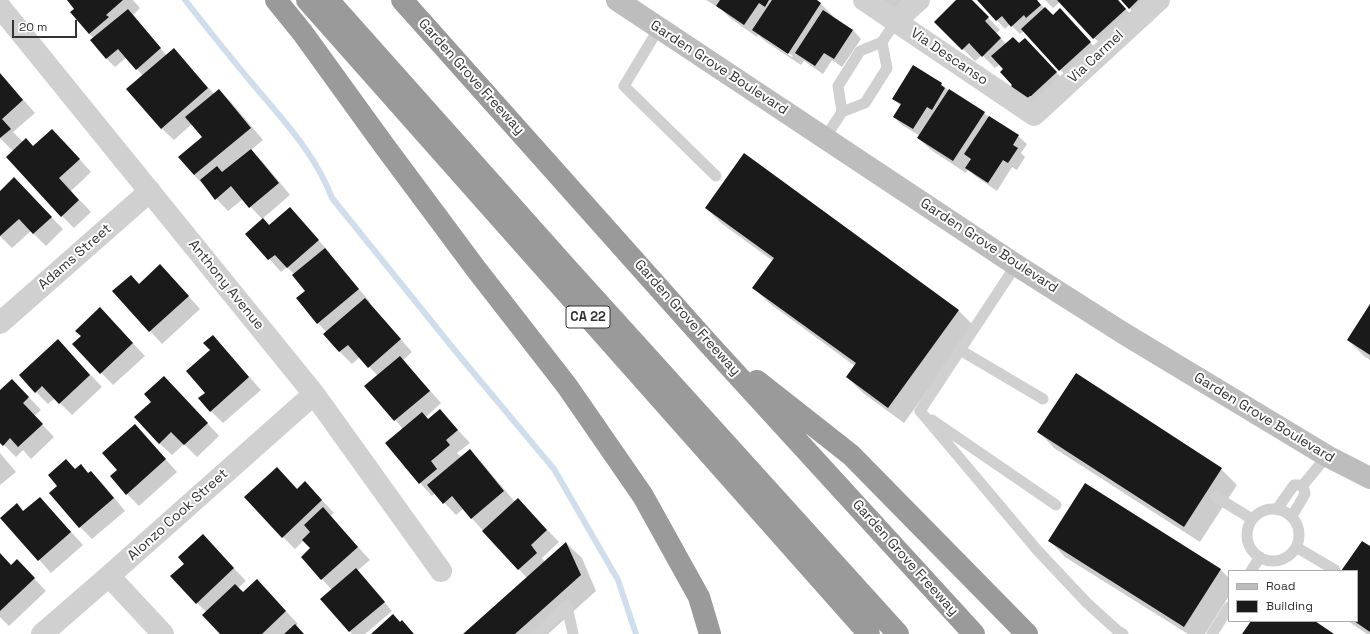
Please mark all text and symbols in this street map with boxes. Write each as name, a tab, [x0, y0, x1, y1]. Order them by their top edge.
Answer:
scale bar	[14, 12, 79, 38]
street label: Garden Grove Freeway	[415, 16, 527, 138]
street label: Garden Grove Boulevard	[647, 17, 791, 119]
text: 20 m	[19, 19, 47, 35]
street label: Via Descanso	[907, 25, 991, 89]
street label: Via Carmel	[1065, 27, 1127, 87]
street label: Garden Grove Boulevard	[917, 195, 1061, 297]
street label: Adams Street	[35, 221, 115, 293]
street label: Anthony Avenue	[185, 237, 267, 333]
street label: Garden Grove Freeway	[631, 257, 743, 379]
road number: CA 22	[566, 306, 610, 328]
street label: Garden Grove Boulevard	[1191, 369, 1337, 467]
street label: Alonzo Cook Street	[124, 466, 232, 564]
street label: Garden Grove Freeway	[849, 497, 961, 619]
legend	[1228, 570, 1358, 622]
text: Road	[1266, 578, 1295, 594]
text: Building	[1266, 598, 1313, 614]

